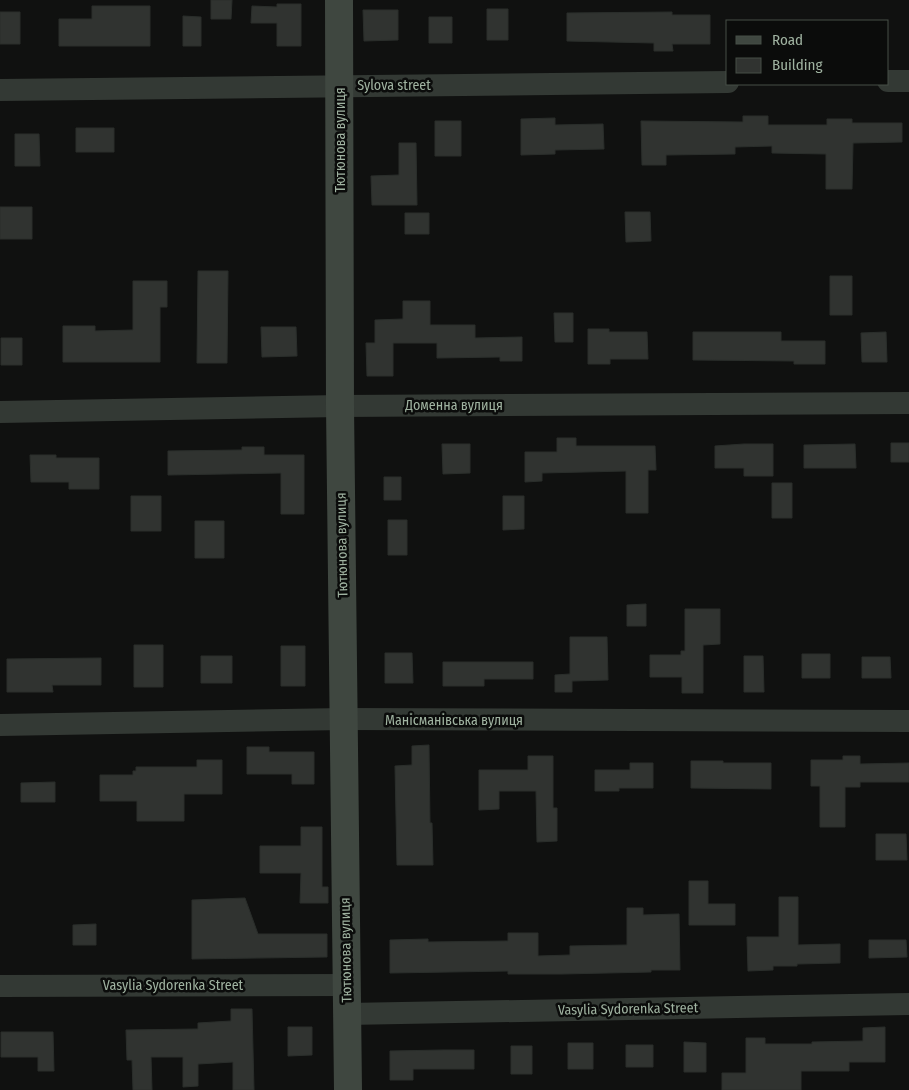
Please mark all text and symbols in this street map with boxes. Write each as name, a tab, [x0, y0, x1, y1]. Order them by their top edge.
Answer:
legend	[726, 20, 889, 85]
text: Road	[772, 31, 803, 49]
text: Building	[772, 56, 823, 74]
street label: Sylova street	[357, 77, 431, 94]
street label: Тютюнова вулиця	[332, 87, 349, 193]
street label: Доменна вулиця	[404, 397, 503, 414]
street label: Тютюнова вулиця	[333, 492, 351, 598]
street label: Манісманівська вулиця	[385, 712, 523, 729]
street label: Тютюнова вулиця	[337, 897, 355, 1003]
street label: Vasylia Sydorenka Street	[103, 977, 244, 994]
street label: Vasylia Sydorenka Street	[558, 999, 699, 1019]

